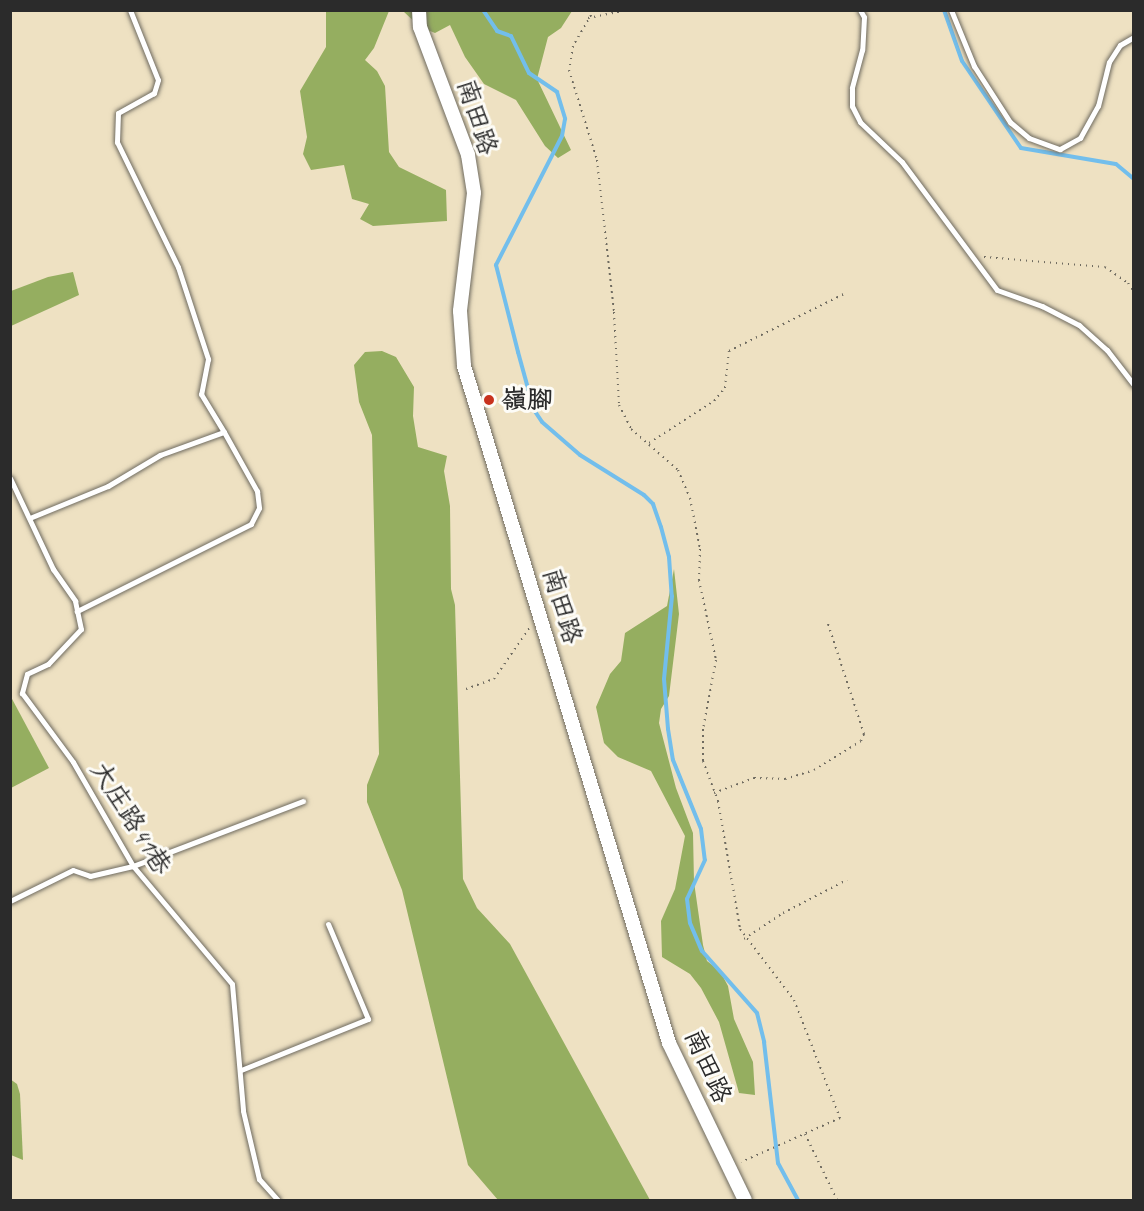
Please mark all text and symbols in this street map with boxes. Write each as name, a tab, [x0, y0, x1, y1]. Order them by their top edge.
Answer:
street label: 南田路	[450, 75, 504, 159]
place label: 嶺腳	[501, 384, 553, 416]
marker: 嶺腳	[482, 393, 496, 407]
street label: 南田路	[536, 564, 588, 648]
street label: 大庄路41巷	[84, 756, 178, 880]
street label: 南田路	[678, 1024, 738, 1108]

